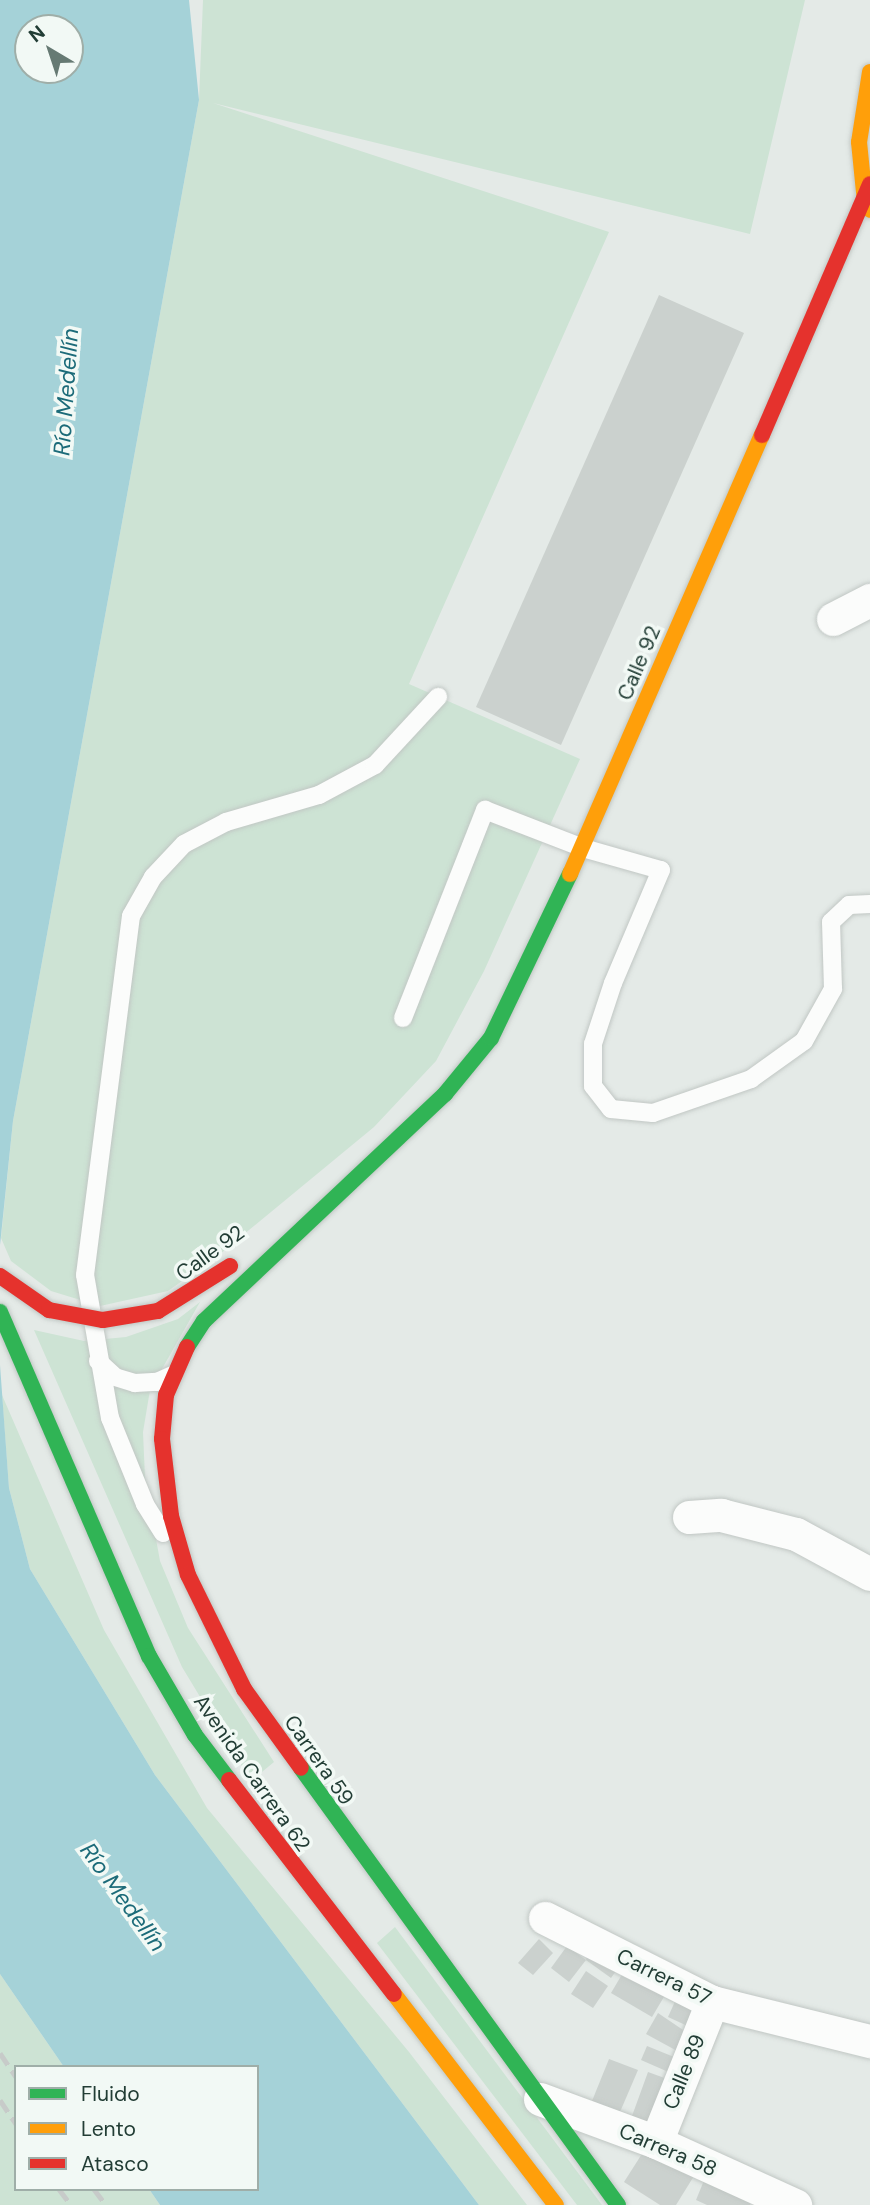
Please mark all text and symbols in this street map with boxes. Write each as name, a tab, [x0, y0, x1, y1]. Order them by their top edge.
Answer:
north arrow	[14, 14, 84, 84]
text: N	[23, 20, 50, 48]
water label: Río Medellín	[48, 327, 84, 457]
street label: Calle 92	[612, 622, 666, 704]
street label: Calle 92	[171, 1220, 249, 1286]
street label: Avenida Carrera 62	[188, 1690, 316, 1856]
street label: Carrera 59	[279, 1710, 359, 1810]
water label: Río Medellín	[74, 1837, 172, 1957]
street label: Carrera 57	[613, 1943, 715, 2011]
street label: Calle 89	[658, 2031, 710, 2113]
legend	[14, 2065, 259, 2191]
text: Fluido	[81, 2080, 140, 2108]
text: Lento	[81, 2115, 136, 2143]
street label: Carrera 58	[615, 2118, 721, 2182]
text: Atasco	[81, 2150, 149, 2178]

